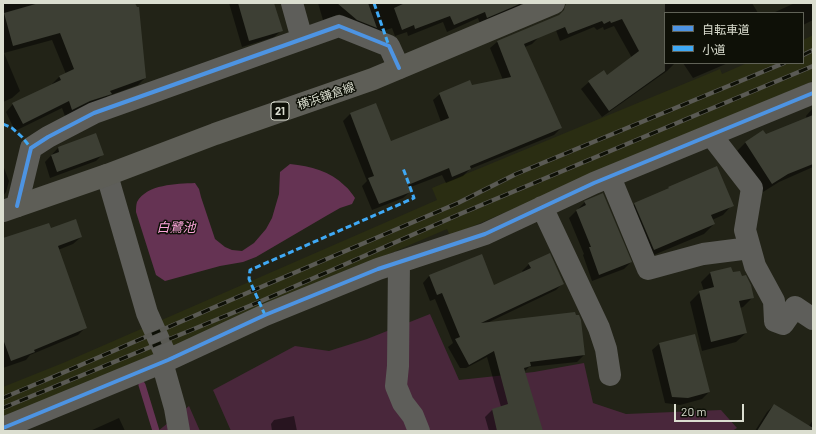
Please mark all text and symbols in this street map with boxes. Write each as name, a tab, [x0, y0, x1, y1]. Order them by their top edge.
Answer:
legend	[664, 12, 804, 64]
text: 自転車道	[702, 22, 750, 36]
text: 小道	[702, 42, 726, 56]
street label: 横浜鎌倉線	[295, 79, 357, 113]
road number: 21	[271, 102, 289, 120]
water label: 白鷺池	[157, 220, 195, 236]
scale bar	[676, 396, 746, 422]
text: 20 m	[681, 404, 707, 418]

